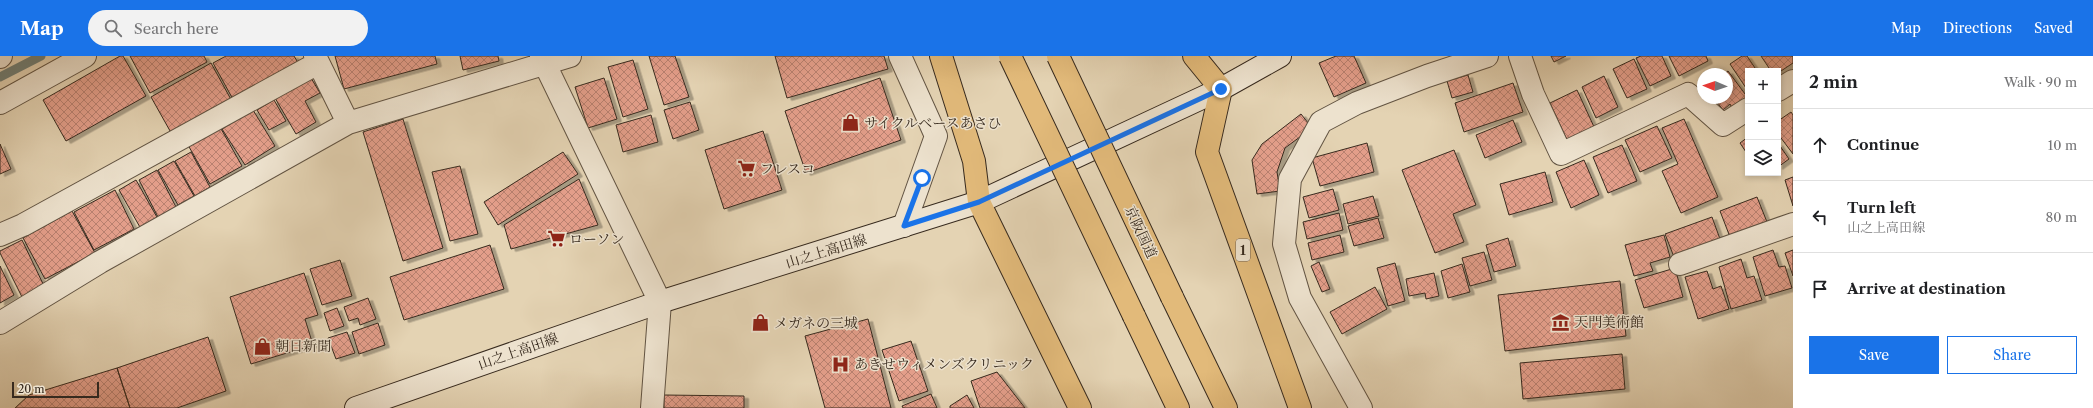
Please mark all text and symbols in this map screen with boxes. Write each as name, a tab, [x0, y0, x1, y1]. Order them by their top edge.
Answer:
search box	[88, 10, 368, 46]
text: Map	[20, 17, 64, 40]
icon: search	[102, 17, 124, 39]
text: Search here	[134, 19, 219, 38]
text: Map	[1891, 19, 1921, 37]
text: Directions	[1943, 19, 2012, 37]
text: Saved	[2034, 19, 2073, 37]
north arrow	[1697, 68, 1733, 104]
map controls	[1745, 68, 1781, 176]
button: +	[1745, 68, 1781, 104]
text: 2 min	[1809, 72, 1858, 92]
text: Walk · 90 m	[2004, 74, 2077, 90]
route end	[1212, 80, 1230, 98]
button: −	[1745, 104, 1781, 140]
shop icon: サイクルベースあさひ	[841, 113, 861, 133]
place label: サイクルベースあさひ	[864, 114, 1002, 132]
icon: ahead	[1809, 134, 1831, 156]
text: Continue	[1847, 135, 1919, 154]
text: 10 m	[2048, 137, 2077, 153]
button: layers	[1745, 140, 1781, 176]
supermarket icon: フレスコ	[737, 159, 757, 179]
place label: フレスコ	[760, 160, 815, 178]
route start	[913, 169, 931, 187]
text: Turn left	[1847, 198, 1916, 217]
street label: 京阪国道	[1121, 203, 1161, 261]
icon: left	[1809, 206, 1831, 228]
text: 80 m	[2045, 209, 2077, 225]
text: 山之上高田線	[1847, 219, 1925, 235]
supermarket icon: ローソン	[546, 229, 566, 249]
place label: ローソン	[569, 230, 624, 248]
street label: 山之上高田線	[783, 230, 869, 272]
road number: 1	[1236, 239, 1250, 261]
icon: arrive	[1809, 278, 1831, 300]
text: Arrive at destination	[1847, 279, 2006, 298]
museum icon: 天門美術館	[1551, 312, 1571, 332]
shop icon: メガネの三城	[751, 313, 771, 333]
place label: 天門美術館	[1574, 313, 1644, 331]
place label: メガネの三城	[774, 314, 858, 332]
street label: 山之上高田線	[475, 329, 561, 373]
shop icon: 朝日新聞	[252, 336, 272, 356]
button: Save	[1809, 336, 1939, 374]
button: Share	[1947, 336, 2077, 374]
place label: 朝日新聞	[275, 337, 331, 355]
hospital icon: あきせウィメンズクリニック	[831, 354, 851, 374]
place label: あきせウィメンズクリニック	[854, 355, 1034, 373]
scale bar	[12, 380, 99, 399]
text: 20 m	[18, 382, 44, 396]

